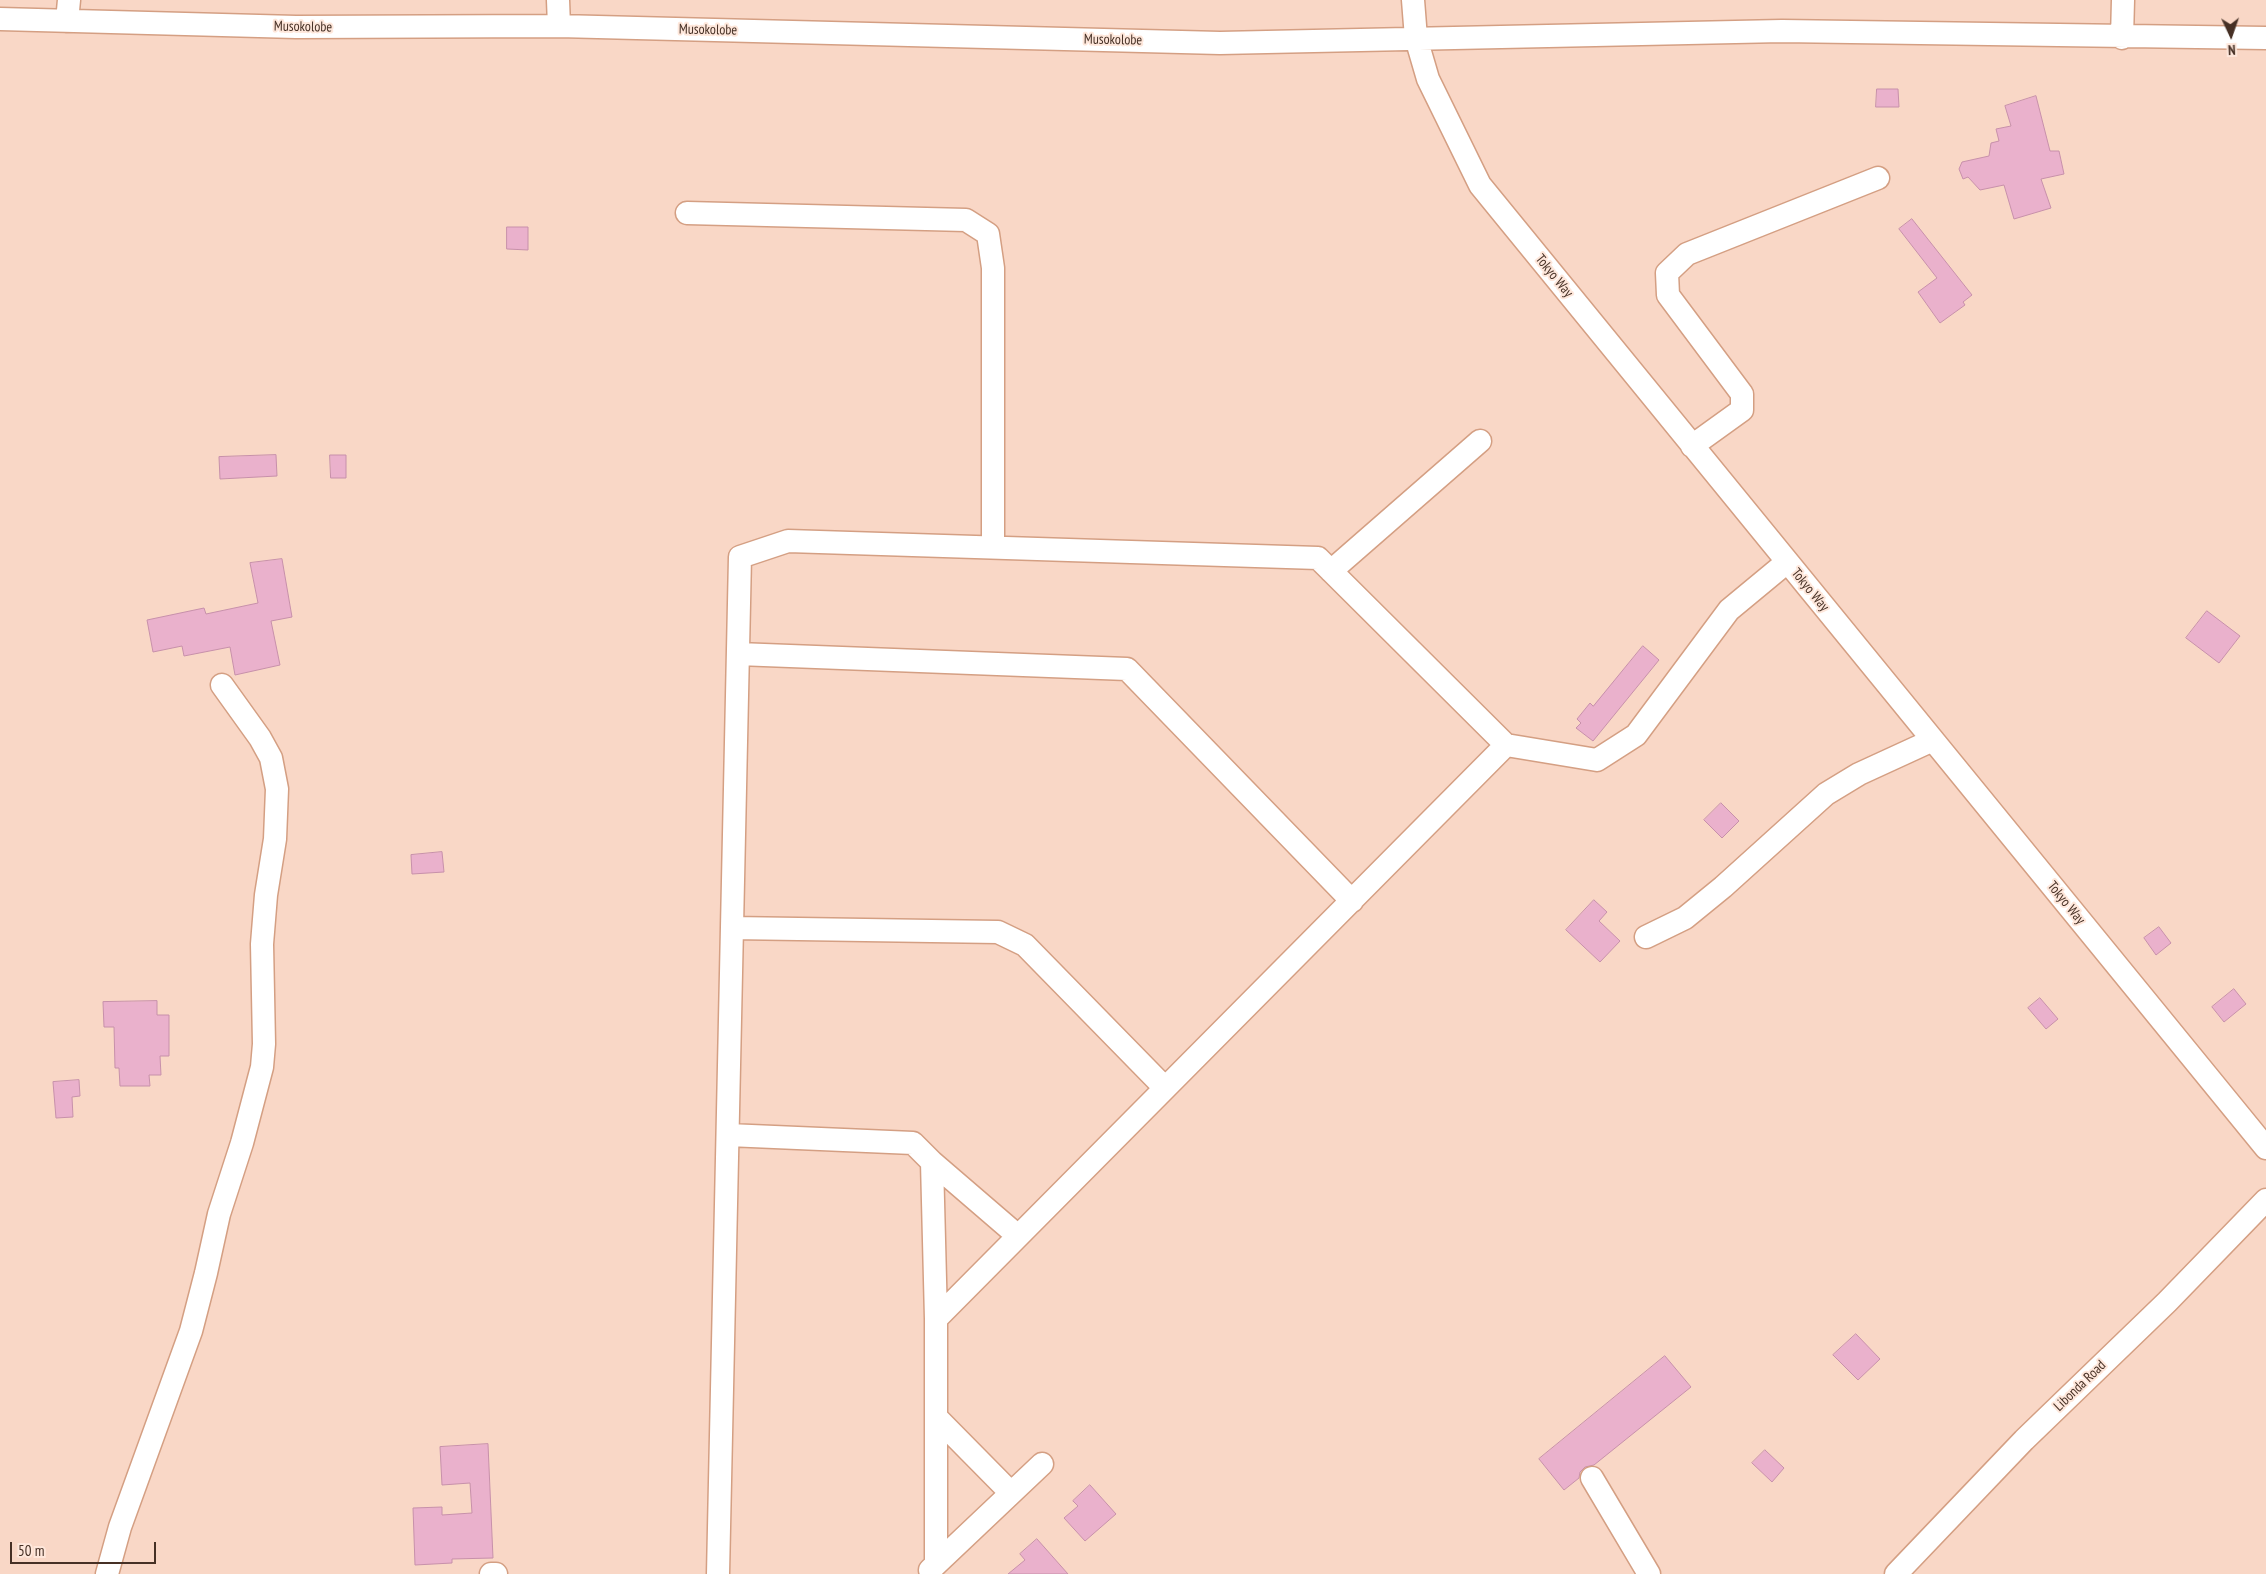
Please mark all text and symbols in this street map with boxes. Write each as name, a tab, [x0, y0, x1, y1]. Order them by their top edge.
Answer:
north arrow	[2206, 10, 2256, 60]
street label: Musokolobe	[274, 18, 332, 36]
street label: Musokolobe	[679, 21, 737, 39]
street label: Musokolobe	[1084, 31, 1142, 49]
text: N	[2228, 41, 2236, 59]
street label: Tokyo Way	[1532, 251, 1576, 301]
street label: Tokyo Way	[1788, 565, 1832, 615]
street label: Tokyo Way	[2044, 878, 2088, 928]
street label: Libonda Road	[2051, 1357, 2109, 1415]
scale bar	[12, 1532, 159, 1564]
text: 50 m	[18, 1541, 44, 1560]

